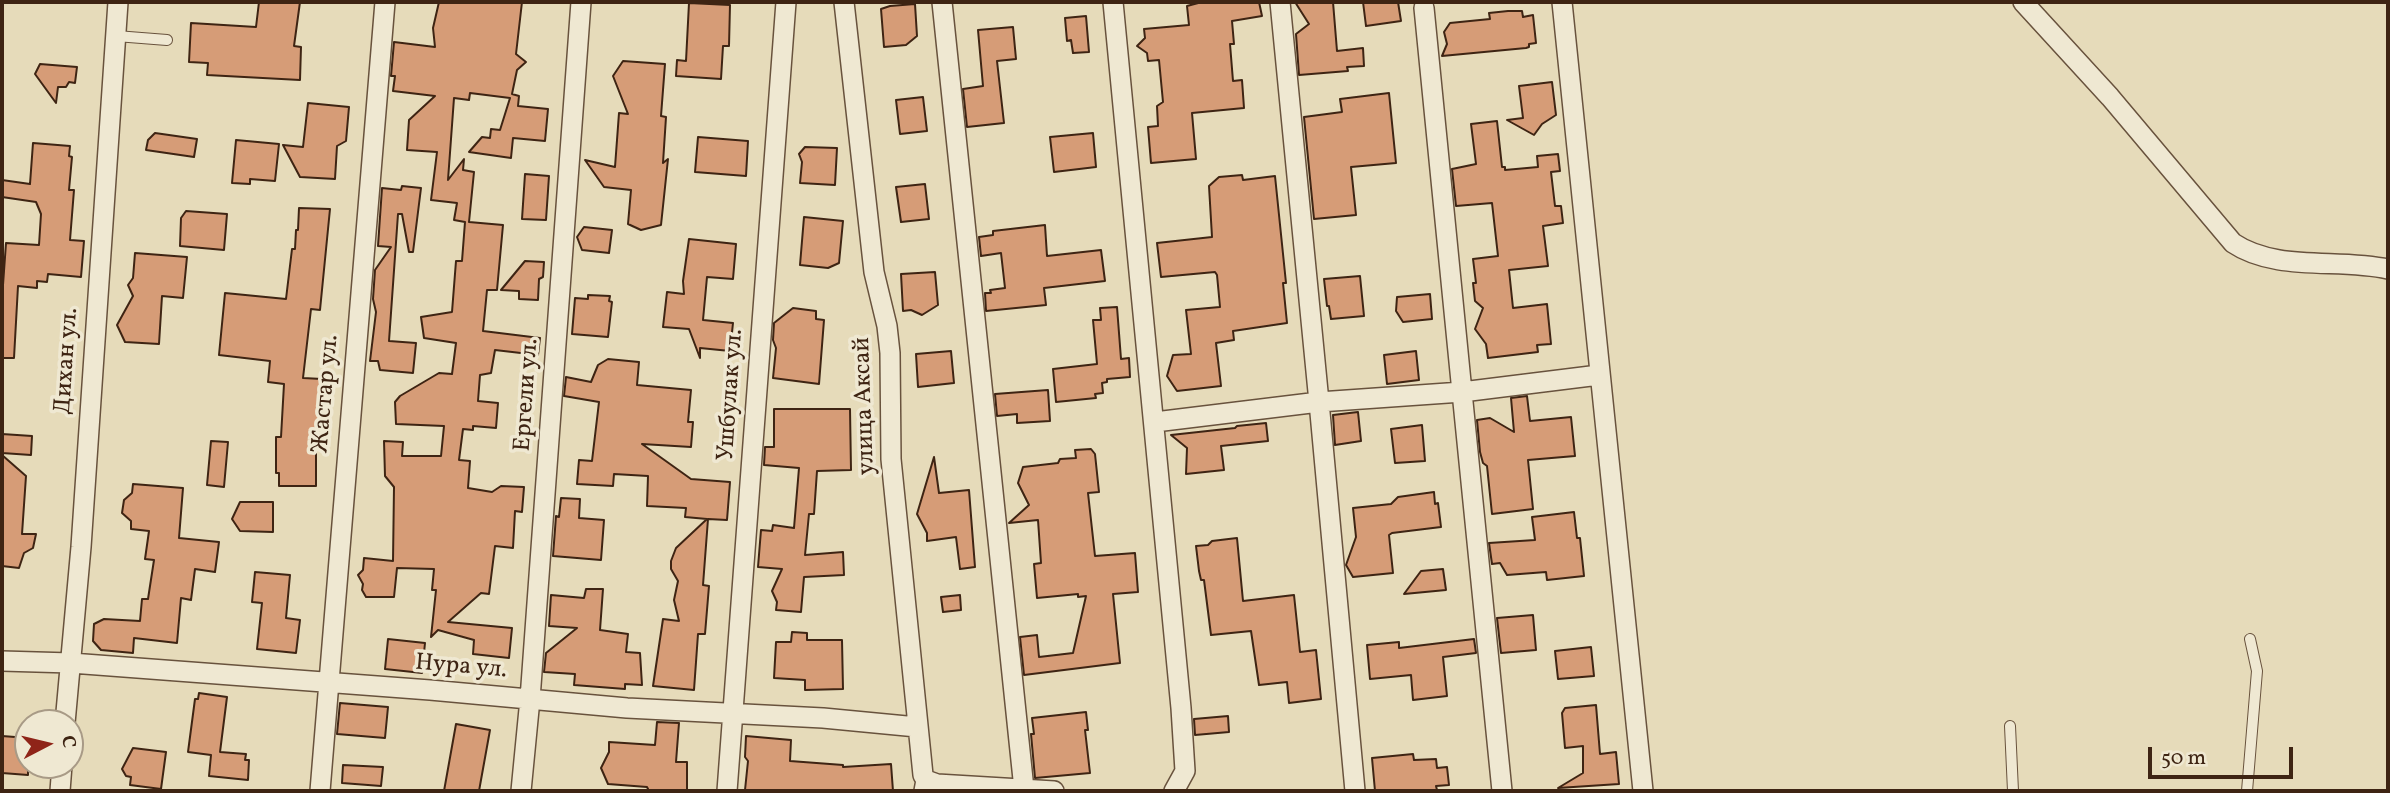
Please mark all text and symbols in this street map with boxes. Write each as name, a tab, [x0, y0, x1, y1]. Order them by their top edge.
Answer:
street label: Дихан ул.	[50, 307, 86, 415]
street label: Ушбулак ул.	[713, 328, 751, 462]
street label: Жастар ул.	[307, 333, 347, 455]
street label: улица Аксай	[849, 336, 883, 476]
street label: Ергели ул.	[510, 337, 546, 453]
street label: Нура ул.	[414, 650, 508, 686]
north arrow	[14, 709, 84, 779]
text: С	[54, 734, 82, 749]
scale bar	[2152, 734, 2297, 778]
text: 50 m	[2161, 744, 2206, 773]

